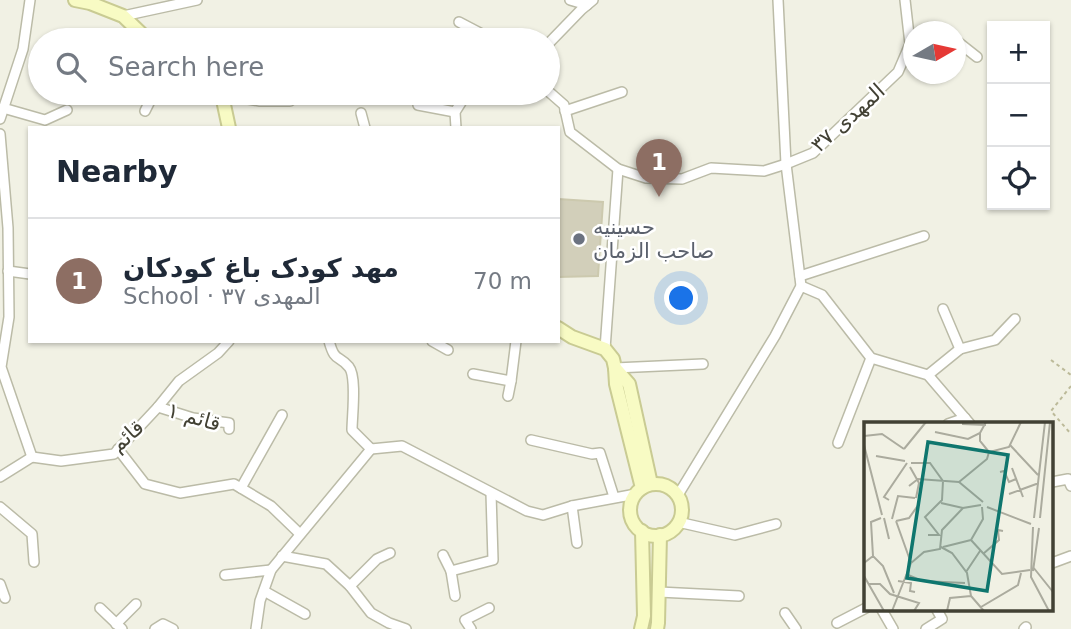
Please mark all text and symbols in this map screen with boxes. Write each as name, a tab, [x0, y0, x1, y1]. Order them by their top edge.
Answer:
north arrow	[903, 21, 966, 84]
map controls	[987, 21, 1050, 210]
button: +	[987, 21, 1050, 84]
search box	[28, 28, 560, 105]
icon: search	[52, 48, 90, 86]
text: Search here	[108, 52, 264, 82]
street label: المهدی ۳۷	[806, 79, 890, 157]
button: −	[987, 84, 1050, 147]
pin: 1	[636, 139, 682, 197]
button: locate	[987, 147, 1050, 210]
text: Nearby	[56, 154, 178, 189]
place label: حسینیه صاحب الزمان	[593, 215, 714, 263]
marker: حسینیه صاحب الزمان	[571, 231, 587, 247]
text: مهد کودک باغ کودکان	[123, 253, 399, 283]
text: 1	[71, 268, 87, 294]
text: 70 m	[473, 268, 532, 294]
your location	[664, 281, 698, 315]
text: School · المهدی ۳۷	[123, 283, 321, 309]
street label: قائم ۱	[164, 398, 223, 437]
street label: قائم	[105, 415, 149, 458]
inset map	[864, 422, 1054, 612]

